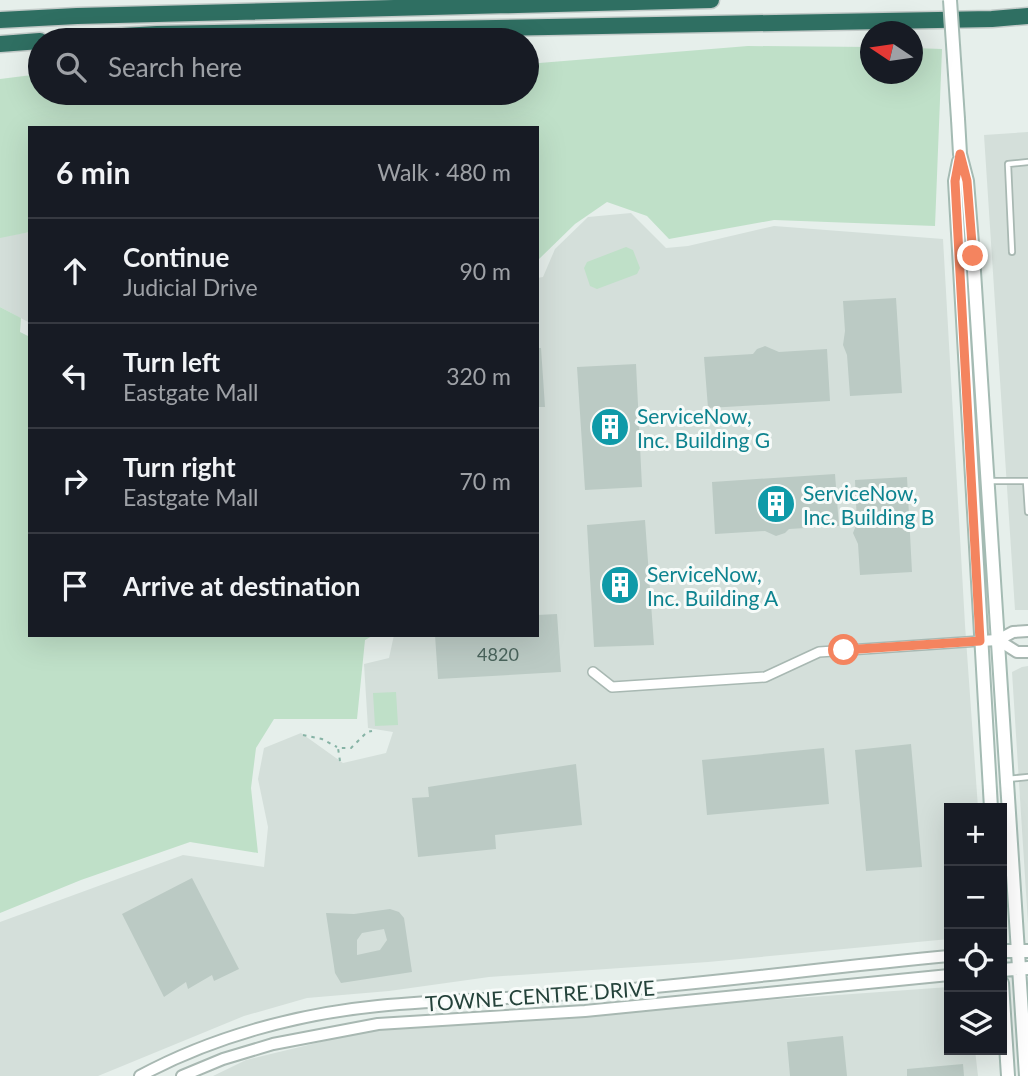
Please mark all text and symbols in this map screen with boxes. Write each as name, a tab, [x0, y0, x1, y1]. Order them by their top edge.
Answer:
north arrow	[860, 21, 923, 84]
search box	[28, 28, 539, 105]
icon: search	[52, 48, 90, 86]
text: Search here	[108, 51, 242, 83]
text: 6 min	[56, 154, 130, 190]
text: Walk · 480 m	[377, 158, 511, 186]
route end	[957, 240, 988, 271]
text: Continue	[123, 241, 229, 273]
icon: ahead	[56, 252, 94, 290]
text: 90 m	[460, 257, 511, 285]
text: Judicial Drive	[123, 273, 258, 301]
text: Turn left	[123, 346, 220, 378]
icon: left	[56, 357, 94, 395]
text: 320 m	[446, 362, 511, 390]
text: Eastgate Mall	[123, 378, 259, 406]
place label: ServiceNow, Inc. Building G	[637, 403, 770, 452]
building icon: ServiceNow, Inc. Building G	[589, 406, 631, 448]
text: Turn right	[123, 451, 236, 483]
icon: right	[56, 462, 94, 500]
text: 70 m	[460, 467, 511, 495]
place label: ServiceNow, Inc. Building B	[803, 480, 934, 529]
text: Eastgate Mall	[123, 483, 259, 511]
building icon: ServiceNow, Inc. Building B	[755, 483, 797, 525]
place label: ServiceNow, Inc. Building A	[647, 561, 779, 610]
building icon: ServiceNow, Inc. Building A	[599, 564, 641, 606]
icon: arrive	[56, 567, 94, 605]
text: Arrive at destination	[123, 570, 360, 602]
route start	[828, 634, 859, 665]
house number: 4820	[477, 643, 519, 665]
map controls	[944, 803, 1007, 1055]
button: +	[944, 803, 1007, 866]
button: −	[944, 866, 1007, 929]
button: locate	[944, 929, 1007, 992]
street label: TOWNE CENTRE DRIVE	[424, 975, 656, 1015]
button: layers	[944, 992, 1007, 1055]

